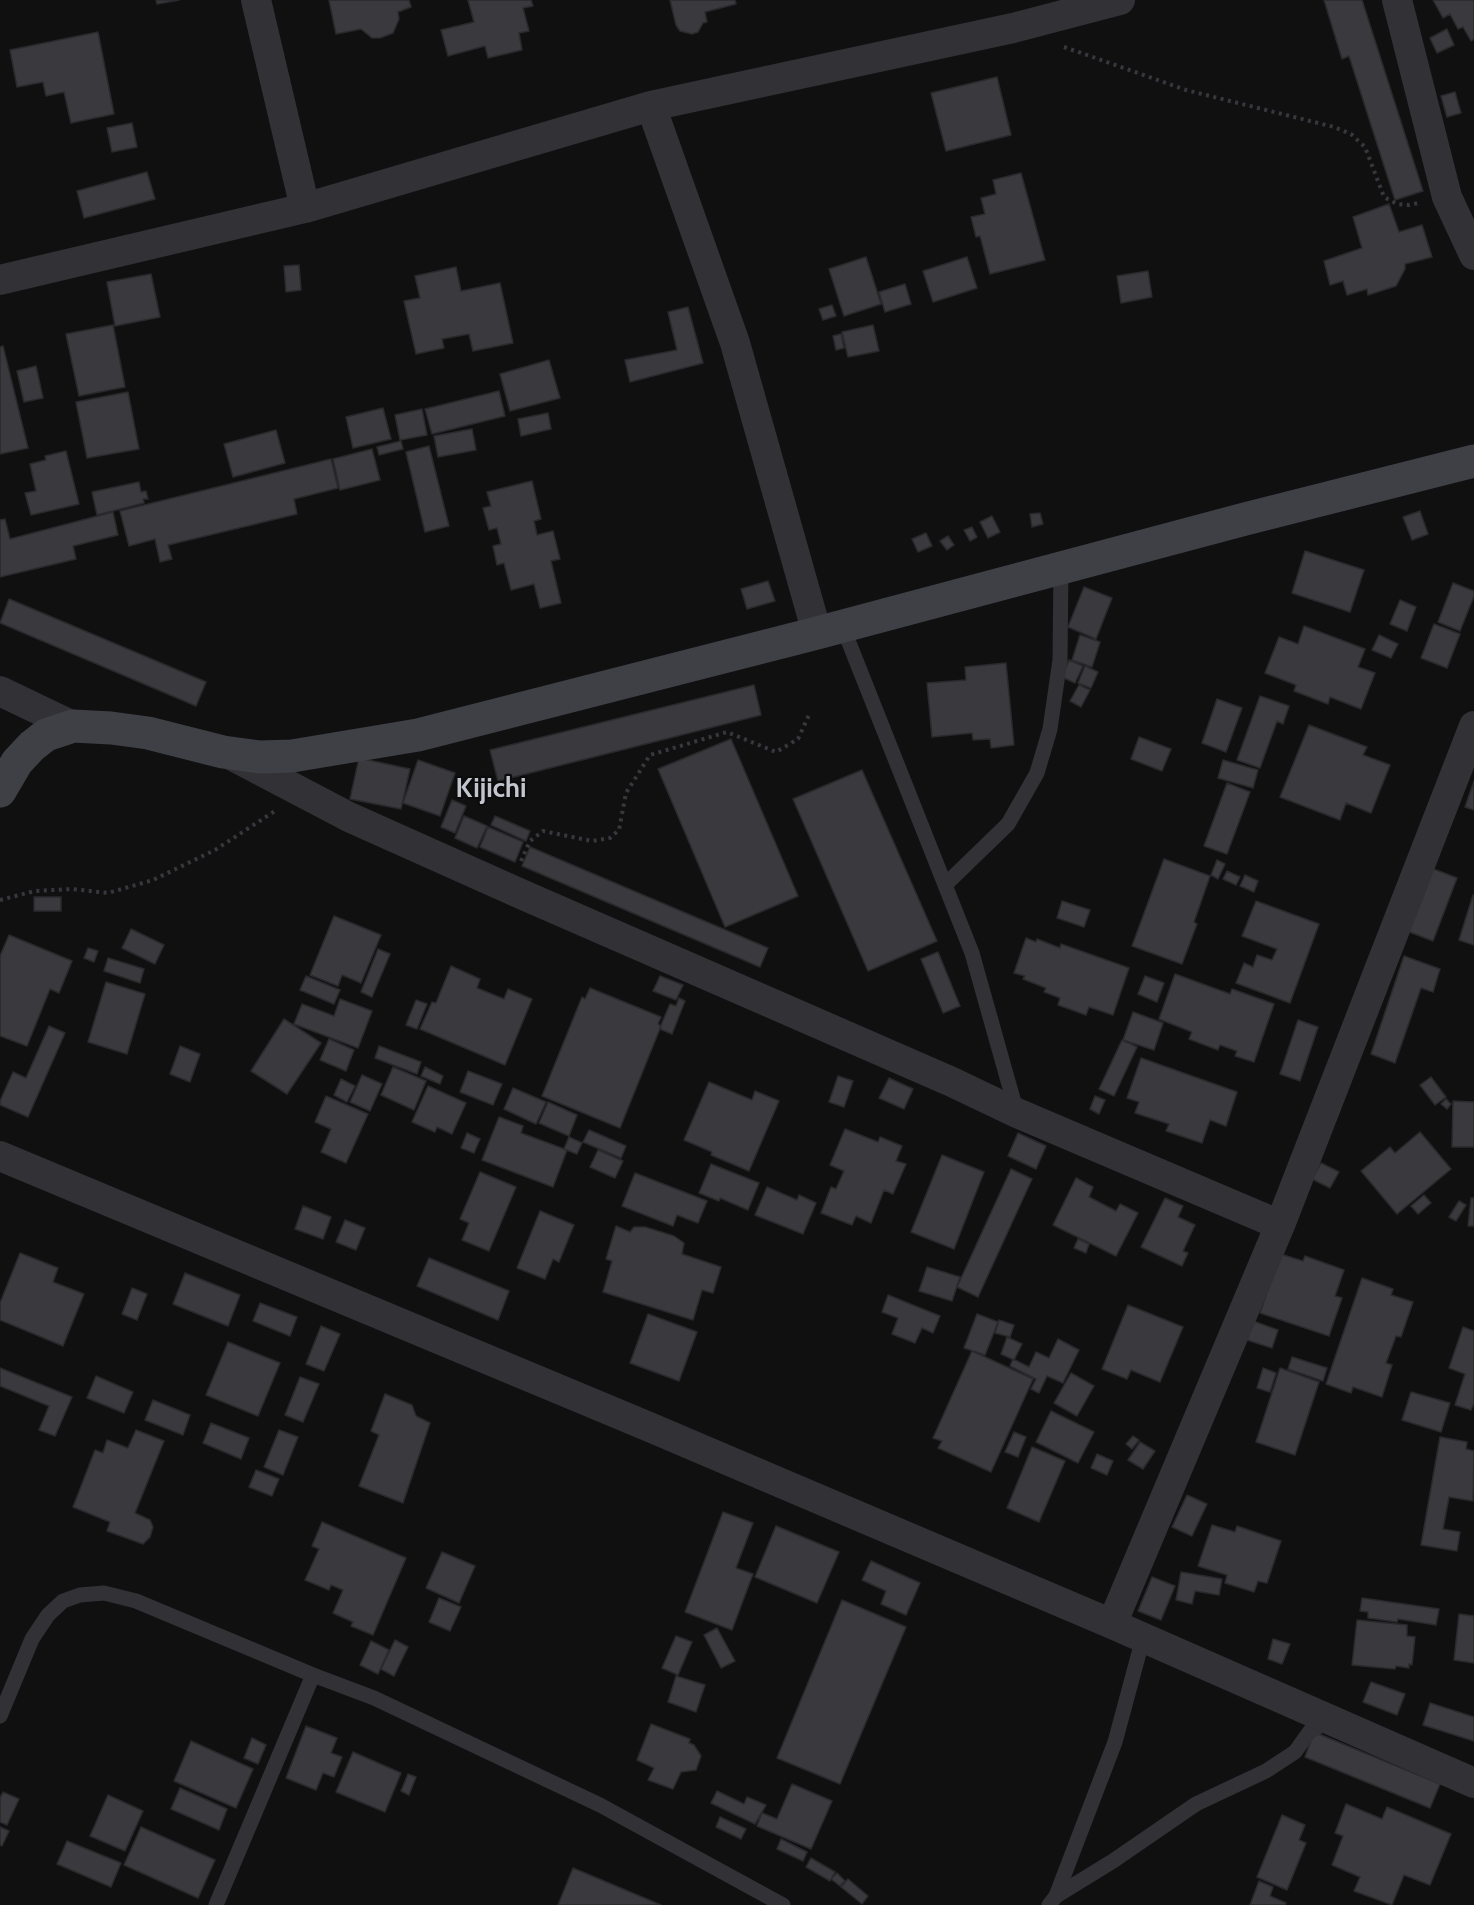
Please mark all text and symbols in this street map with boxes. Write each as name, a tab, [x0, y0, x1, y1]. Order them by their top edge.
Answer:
district label: Kijichi	[456, 773, 526, 805]

